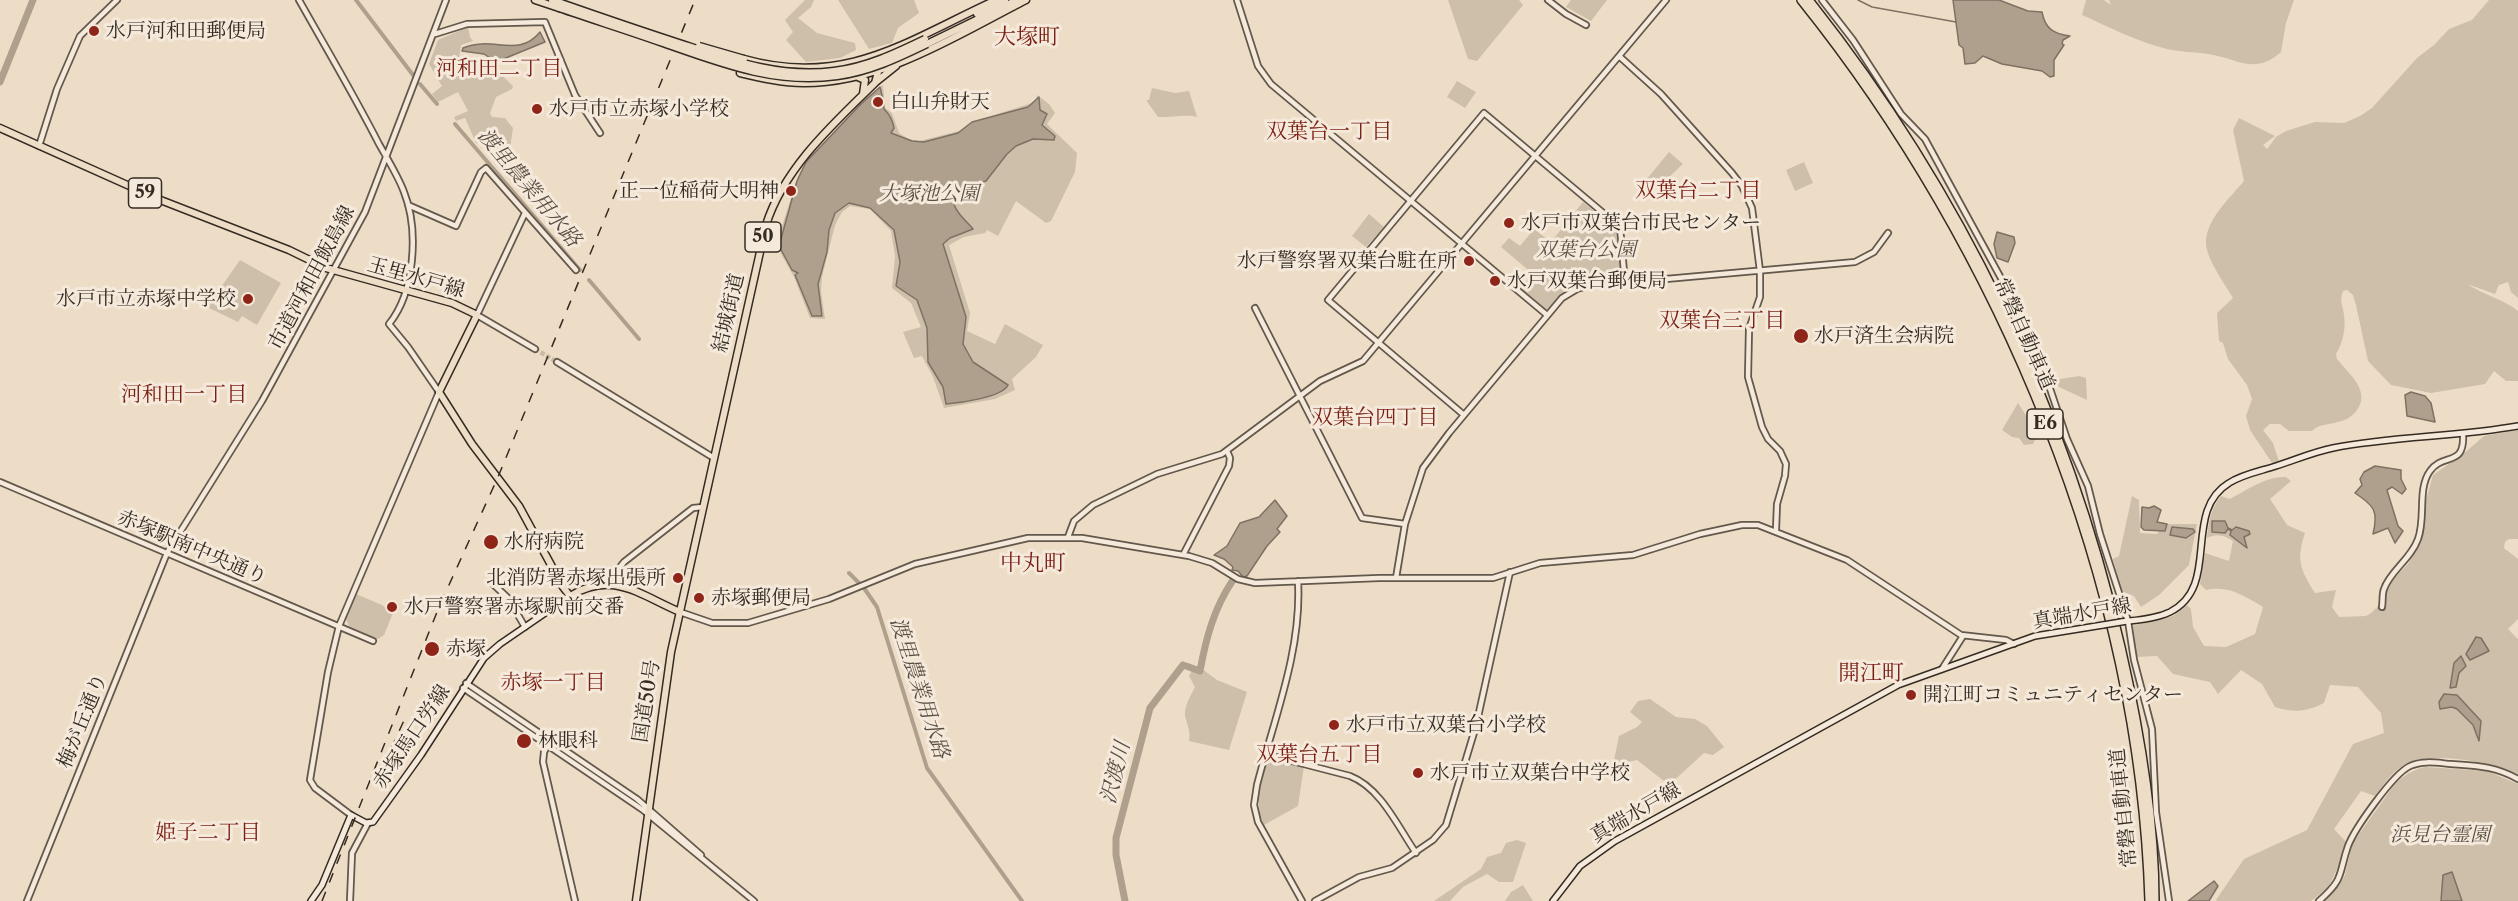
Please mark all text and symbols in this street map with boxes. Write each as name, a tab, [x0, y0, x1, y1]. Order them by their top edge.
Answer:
place label: 水戸河和田郵便局	[106, 19, 266, 43]
marker: 水戸河和田郵便局	[87, 24, 101, 38]
district label: 大塚町	[994, 25, 1060, 51]
district label: 河和田二丁目	[436, 56, 562, 82]
place label: 白山弁財天	[890, 90, 990, 114]
marker: 白山弁財天	[871, 95, 885, 109]
place label: 水戸市立赤塚小学校	[549, 97, 729, 121]
marker: 水戸市立赤塚小学校	[530, 102, 544, 116]
district label: 双葉台一丁目	[1266, 119, 1392, 145]
water label: 渡里農業用水路	[472, 124, 586, 252]
road number: 59	[128, 178, 162, 208]
district label: 双葉台二丁目	[1635, 178, 1761, 204]
place label: 正一位稲荷大明神	[619, 179, 779, 203]
park label: 大塚池公園	[879, 182, 979, 206]
marker: 正一位稲荷大明神	[784, 184, 798, 198]
street label: 市道河和田飯島線	[264, 202, 360, 354]
place label: 水戸市双葉台市民センター	[1521, 211, 1761, 235]
marker: 水戸市双葉台市民センター	[1502, 216, 1516, 230]
road number: 50	[745, 222, 781, 252]
park label: 双葉台公園	[1536, 238, 1636, 262]
place label: 水戸警察署双葉台駐在所	[1237, 249, 1457, 273]
street label: 玉里水戸線	[365, 253, 467, 303]
marker: 水戸警察署双葉台駐在所	[1462, 254, 1476, 268]
place label: 水戸双葉台郵便局	[1507, 269, 1667, 293]
street label: 結城街道	[708, 271, 750, 355]
marker: 水戸双葉台郵便局	[1488, 274, 1502, 288]
street label: 常磐自動車道	[1989, 274, 2059, 394]
place label: 水戸市立赤塚中学校	[56, 287, 236, 311]
marker: 水戸市立赤塚中学校	[241, 292, 255, 306]
district label: 双葉台三丁目	[1659, 308, 1785, 334]
place label: 水戸済生会病院	[1814, 324, 1954, 348]
marker: 水戸済生会病院	[1792, 327, 1810, 345]
district label: 河和田一丁目	[121, 382, 247, 408]
district label: 双葉台四丁目	[1312, 405, 1438, 431]
road number: E6	[2027, 409, 2063, 439]
street label: 赤塚駅南中央通り	[114, 506, 270, 590]
place label: 水府病院	[504, 530, 584, 554]
marker: 水府病院	[482, 533, 500, 551]
district label: 中丸町	[1000, 551, 1066, 577]
place label: 北消防署赤塚出張所	[486, 566, 666, 590]
marker: 北消防署赤塚出張所	[671, 571, 685, 585]
place label: 赤塚郵便局	[711, 586, 811, 610]
marker: 赤塚郵便局	[692, 591, 706, 605]
street label: 真端水戸線	[2031, 593, 2133, 635]
place label: 水戸警察署赤塚駅前交番	[404, 595, 624, 619]
marker: 水戸警察署赤塚駅前交番	[385, 600, 399, 614]
water label: 渡里農業用水路	[884, 614, 954, 762]
place label: 赤塚	[446, 637, 486, 661]
marker: 赤塚	[423, 640, 441, 658]
street label: 国道50号	[629, 658, 665, 744]
district label: 開江町	[1838, 661, 1904, 687]
street label: 梅が丘通り	[53, 670, 113, 772]
district label: 赤塚一丁目	[501, 670, 605, 696]
street label: 赤塚馬口労線	[369, 681, 455, 793]
place label: 開江町コミュニティセンター	[1923, 683, 2183, 707]
marker: 開江町コミュニティセンター	[1904, 688, 1918, 702]
place label: 水戸市立双葉台小学校	[1346, 713, 1546, 737]
marker: 水戸市立双葉台小学校	[1327, 718, 1341, 732]
place label: 林眼科	[538, 729, 598, 753]
marker: 林眼科	[515, 732, 533, 750]
water label: 沢渡川	[1096, 739, 1136, 807]
district label: 双葉台五丁目	[1256, 742, 1382, 768]
street label: 常磐自動車道	[2106, 747, 2142, 869]
place label: 水戸市立双葉台中学校	[1430, 761, 1630, 785]
marker: 水戸市立双葉台中学校	[1411, 766, 1425, 780]
street label: 真端水戸線	[1587, 778, 1685, 848]
district label: 姫子二丁目	[156, 820, 260, 846]
park label: 浜見台霊園	[2390, 823, 2490, 847]

